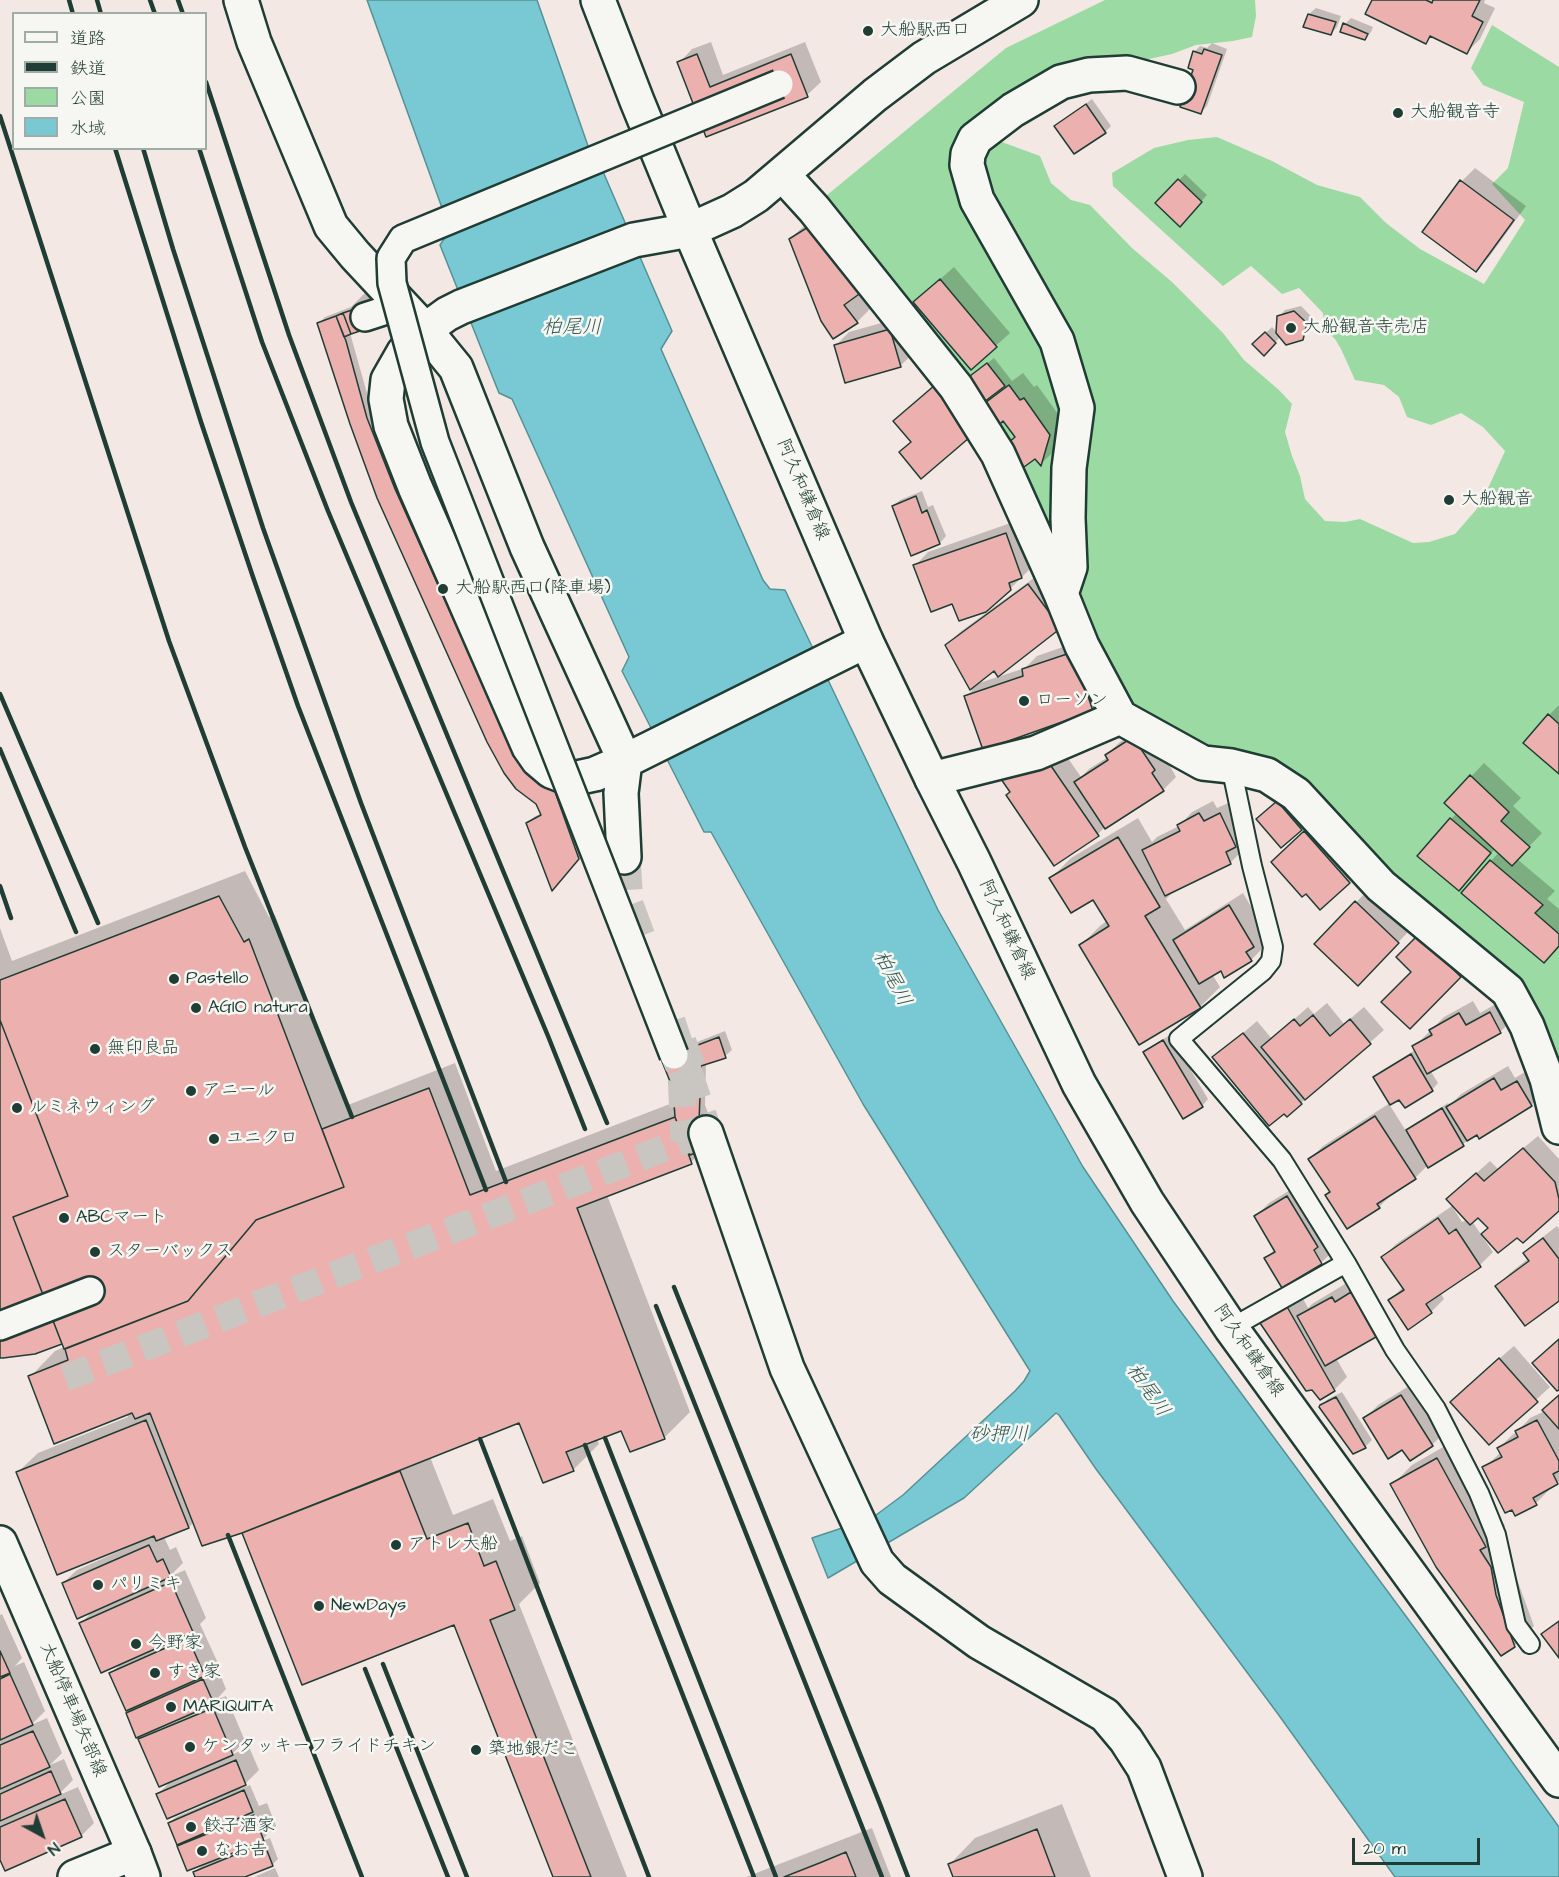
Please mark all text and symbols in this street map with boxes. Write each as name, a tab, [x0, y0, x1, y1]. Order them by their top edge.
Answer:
legend	[12, 12, 207, 150]
place label: 大船駅西口	[880, 20, 970, 42]
marker: 大船駅西口	[861, 24, 875, 38]
text: 道路	[70, 26, 106, 51]
text: 鉄道	[70, 56, 106, 81]
text: 公園	[70, 86, 106, 111]
place label: 大船観音寺	[1410, 102, 1500, 124]
marker: 大船観音寺	[1391, 106, 1405, 120]
text: 水域	[70, 116, 106, 141]
water label: 柏尾川	[542, 317, 602, 341]
place label: 大船観音寺売店	[1303, 317, 1429, 339]
marker: 大船観音寺売店	[1284, 321, 1298, 335]
street label: 阿久和鎌倉線	[771, 436, 833, 544]
place label: 大船観音	[1461, 489, 1533, 511]
marker: 大船観音	[1442, 493, 1456, 507]
place label: 大船駅西口(降車場)	[455, 578, 611, 600]
marker: 大船駅西口(降車場)	[436, 582, 450, 596]
place label: ローソン	[1036, 690, 1108, 712]
marker: ローソン	[1017, 694, 1031, 708]
street label: 阿久和鎌倉線	[973, 876, 1039, 984]
water label: 柏尾川	[867, 947, 915, 1011]
place label: Pastello	[186, 968, 248, 990]
marker: Pastello	[167, 972, 181, 986]
place label: AGIO natura	[208, 997, 308, 1019]
marker: AGIO natura	[189, 1001, 203, 1015]
place label: 無印良品	[107, 1038, 179, 1060]
marker: 無印良品	[88, 1042, 102, 1056]
place label: アニール	[203, 1080, 275, 1102]
marker: アニール	[184, 1084, 198, 1098]
place label: ルミネウィング	[29, 1097, 155, 1119]
marker: ルミネウィング	[10, 1101, 24, 1115]
place label: ユニクロ	[226, 1128, 298, 1150]
marker: ユニクロ	[207, 1132, 221, 1146]
place label: ABCマート	[76, 1207, 167, 1229]
marker: ABCマート	[57, 1211, 71, 1225]
place label: スターバックス	[107, 1241, 233, 1263]
marker: スターバックス	[88, 1245, 102, 1259]
street label: 阿久和鎌倉線	[1208, 1301, 1288, 1401]
water label: 柏尾川	[1120, 1360, 1174, 1422]
water label: 砂押川	[969, 1424, 1029, 1448]
place label: アトレ大船	[408, 1534, 498, 1556]
marker: アトレ大船	[389, 1538, 403, 1552]
place label: パリミキ	[110, 1574, 182, 1596]
marker: パリミキ	[91, 1578, 105, 1592]
place label: NewDays	[331, 1595, 406, 1617]
marker: NewDays	[312, 1599, 326, 1613]
place label: 今野家	[148, 1633, 202, 1655]
marker: 今野家	[129, 1637, 143, 1651]
street label: 大船停車場矢部線	[34, 1640, 110, 1780]
place label: すき家	[167, 1662, 221, 1684]
marker: すき家	[148, 1666, 162, 1680]
place label: MARIQUITA	[183, 1696, 273, 1718]
marker: MARIQUITA	[164, 1700, 178, 1714]
place label: ケンタッキーフライドチキン	[202, 1736, 436, 1758]
place label: 築地銀だこ	[488, 1739, 578, 1761]
marker: ケンタッキーフライドチキン	[183, 1740, 197, 1754]
marker: 築地銀だこ	[469, 1743, 483, 1757]
north arrow	[12, 1805, 72, 1865]
place label: 餃子酒家	[203, 1816, 275, 1838]
marker: 餃子酒家	[184, 1820, 198, 1834]
scale bar	[1355, 1826, 1482, 1864]
text: 20 m	[1363, 1836, 1406, 1861]
text: N	[43, 1837, 64, 1860]
place label: なお𠮷	[214, 1840, 268, 1862]
marker: なお𠮷	[195, 1844, 209, 1858]

